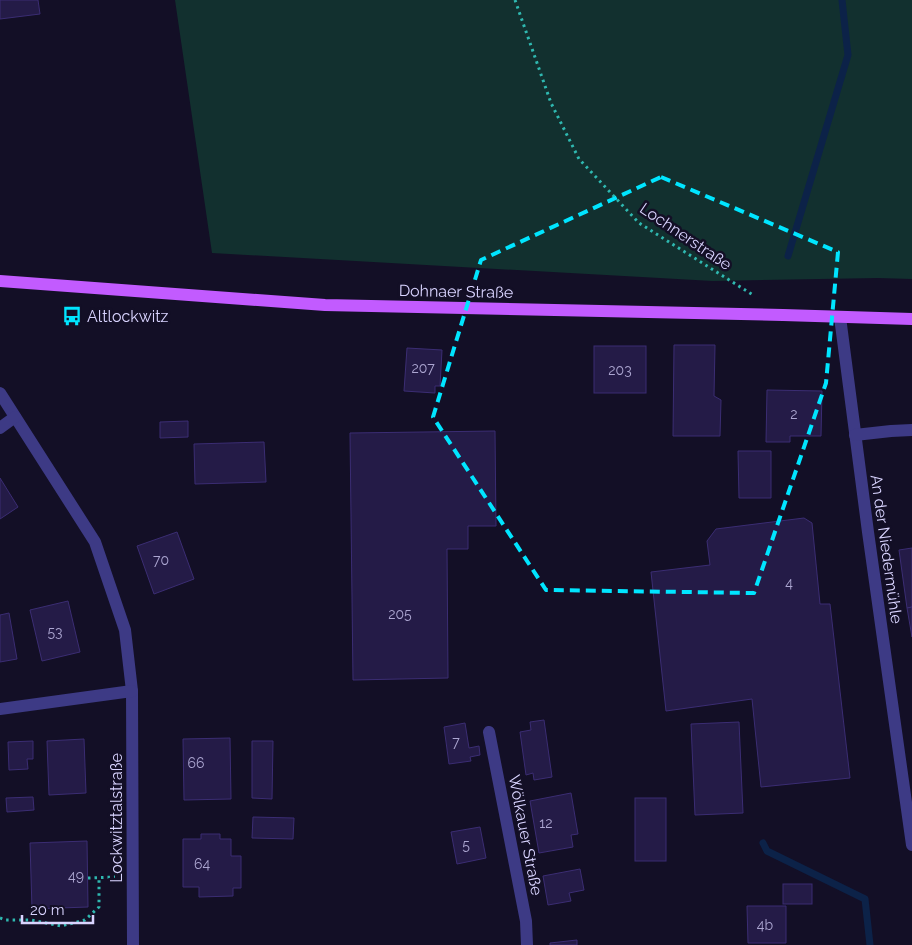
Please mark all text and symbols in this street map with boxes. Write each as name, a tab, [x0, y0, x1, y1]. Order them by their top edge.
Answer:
street label: Lochnerstraße	[636, 199, 735, 274]
street label: Dohnaer Straße	[399, 281, 513, 302]
bus stop icon: Altlockwitz	[61, 305, 83, 327]
place label: Altlockwitz	[87, 307, 169, 326]
house number: 207	[411, 360, 435, 376]
house number: 203	[608, 362, 632, 378]
house number: 2	[790, 406, 798, 422]
street label: An der Niedermühle	[867, 473, 906, 625]
house number: 70	[153, 552, 169, 568]
house number: 4	[785, 575, 793, 591]
house number: 205	[388, 606, 412, 622]
house number: 53	[47, 624, 63, 640]
house number: 7	[452, 734, 460, 750]
street label: Lockwitztalstraße	[107, 753, 126, 883]
house number: 66	[188, 755, 204, 771]
street label: Wölkauer Straße	[505, 773, 547, 897]
house number: 12	[539, 815, 553, 831]
house number: 5	[462, 837, 470, 853]
house number: 64	[194, 856, 210, 872]
house number: 49	[68, 868, 84, 884]
scale bar	[22, 892, 94, 924]
text: 20 m	[30, 901, 65, 919]
house number: 4b	[757, 917, 773, 933]

